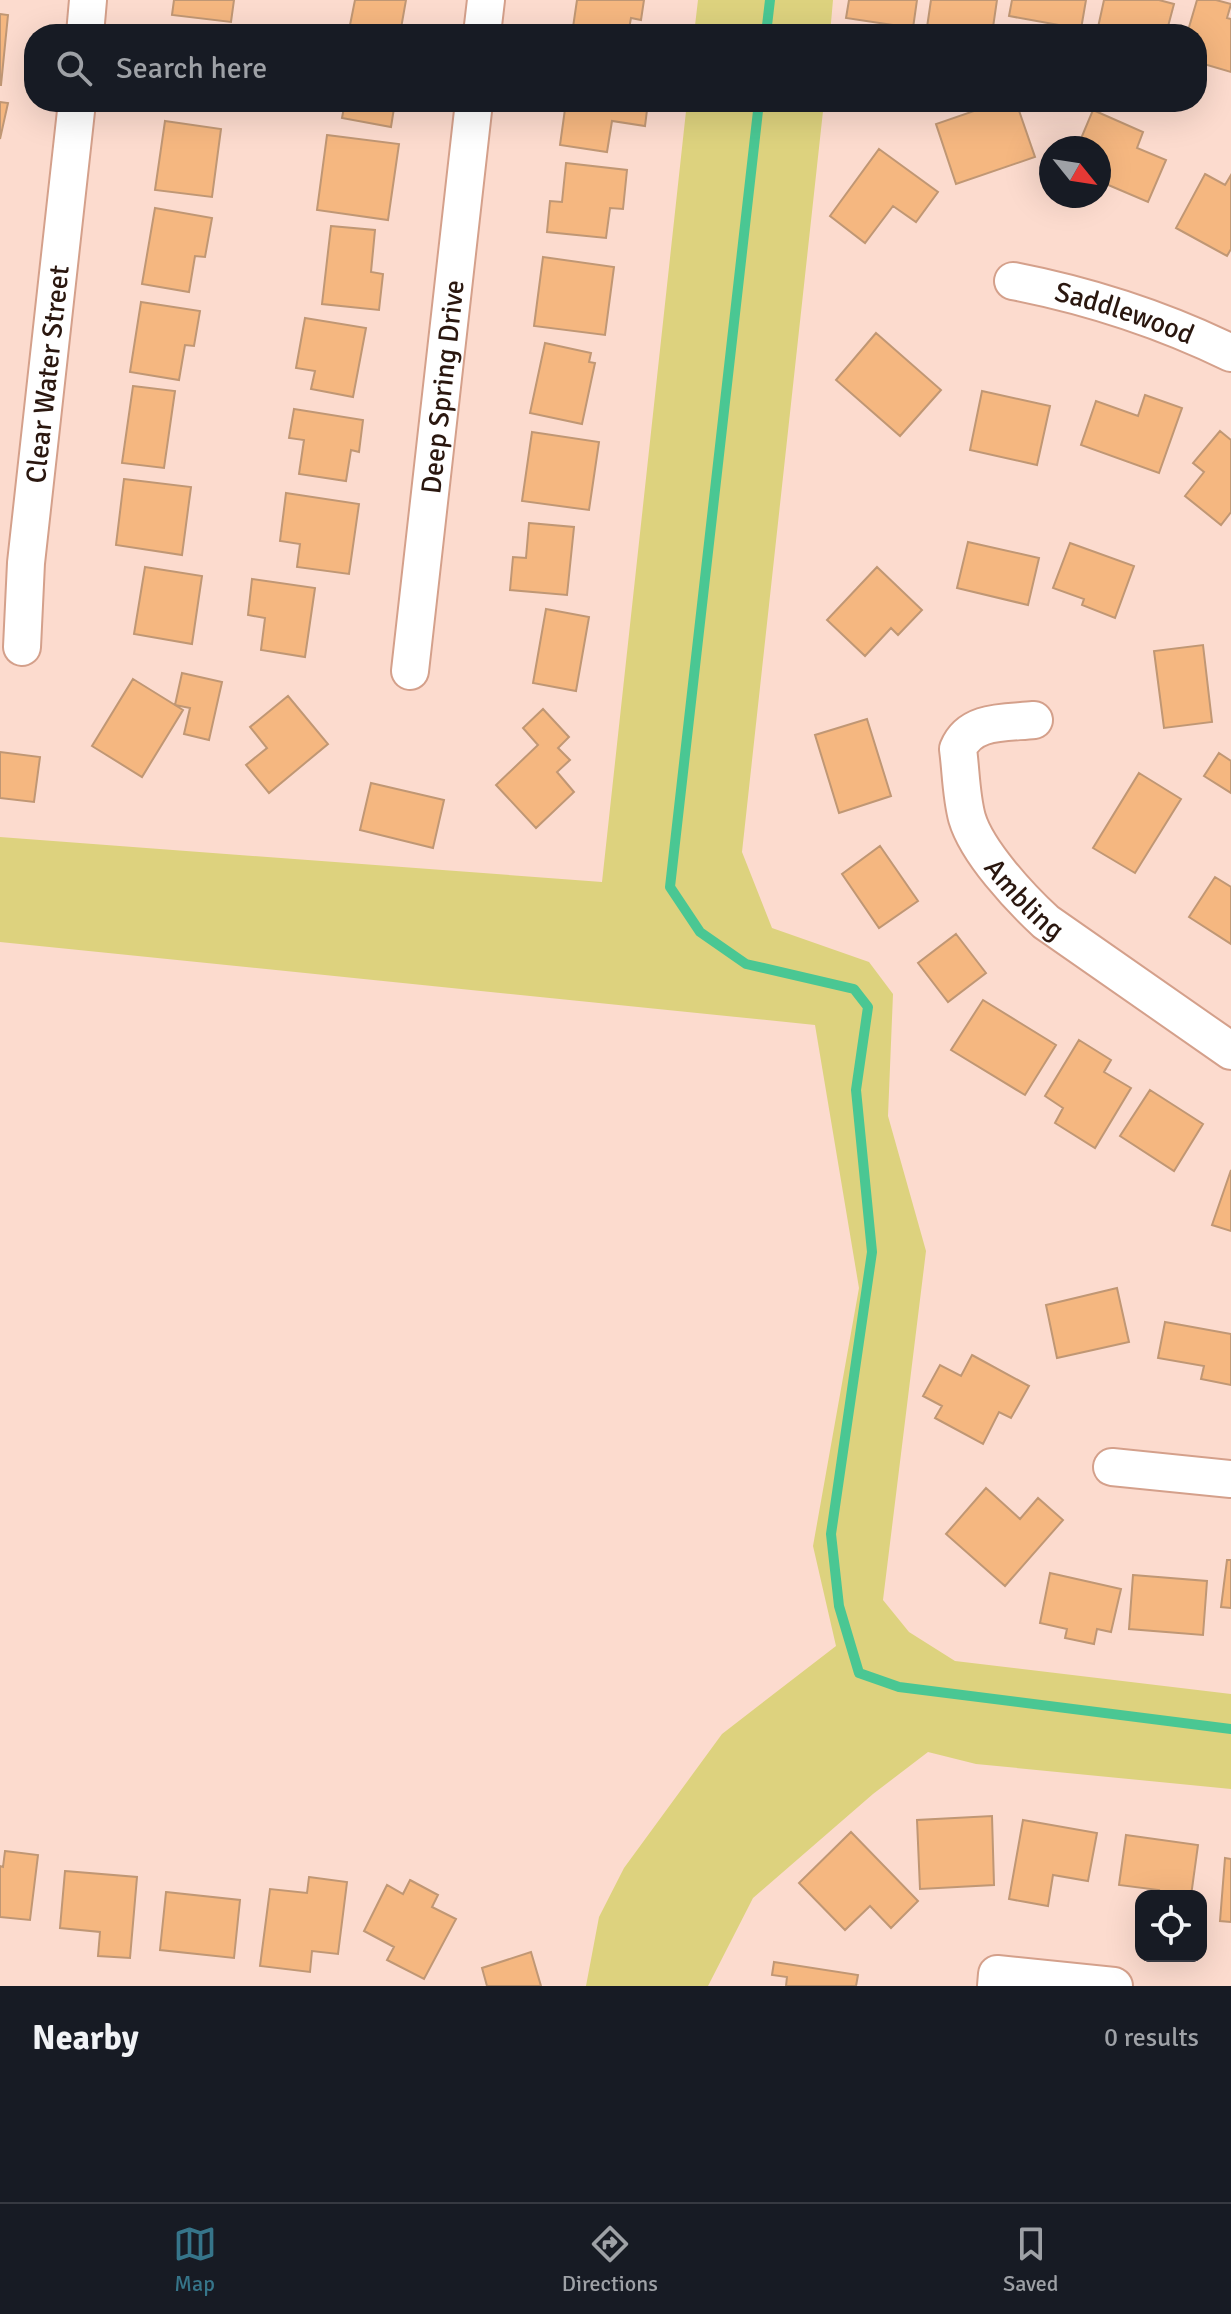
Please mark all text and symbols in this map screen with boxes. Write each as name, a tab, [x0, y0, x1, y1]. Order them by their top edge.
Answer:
search box	[24, 24, 1207, 112]
icon: search	[52, 46, 96, 90]
text: Search here	[116, 50, 267, 87]
north arrow	[1039, 136, 1111, 208]
street label: Clear Water Street	[19, 263, 77, 485]
street label: Saddlewood	[1051, 275, 1199, 352]
street label: Deep Spring Drive	[414, 278, 472, 496]
street label: Ambling	[977, 852, 1070, 947]
map controls	[1135, 1890, 1207, 1962]
button: locate	[1135, 1890, 1207, 1962]
text: Nearby	[32, 2017, 139, 2059]
text: 0 results	[1104, 2022, 1199, 2054]
tab: Map	[173, 2222, 217, 2297]
tab: Directions	[562, 2222, 658, 2297]
tab: Saved	[1003, 2222, 1058, 2297]

